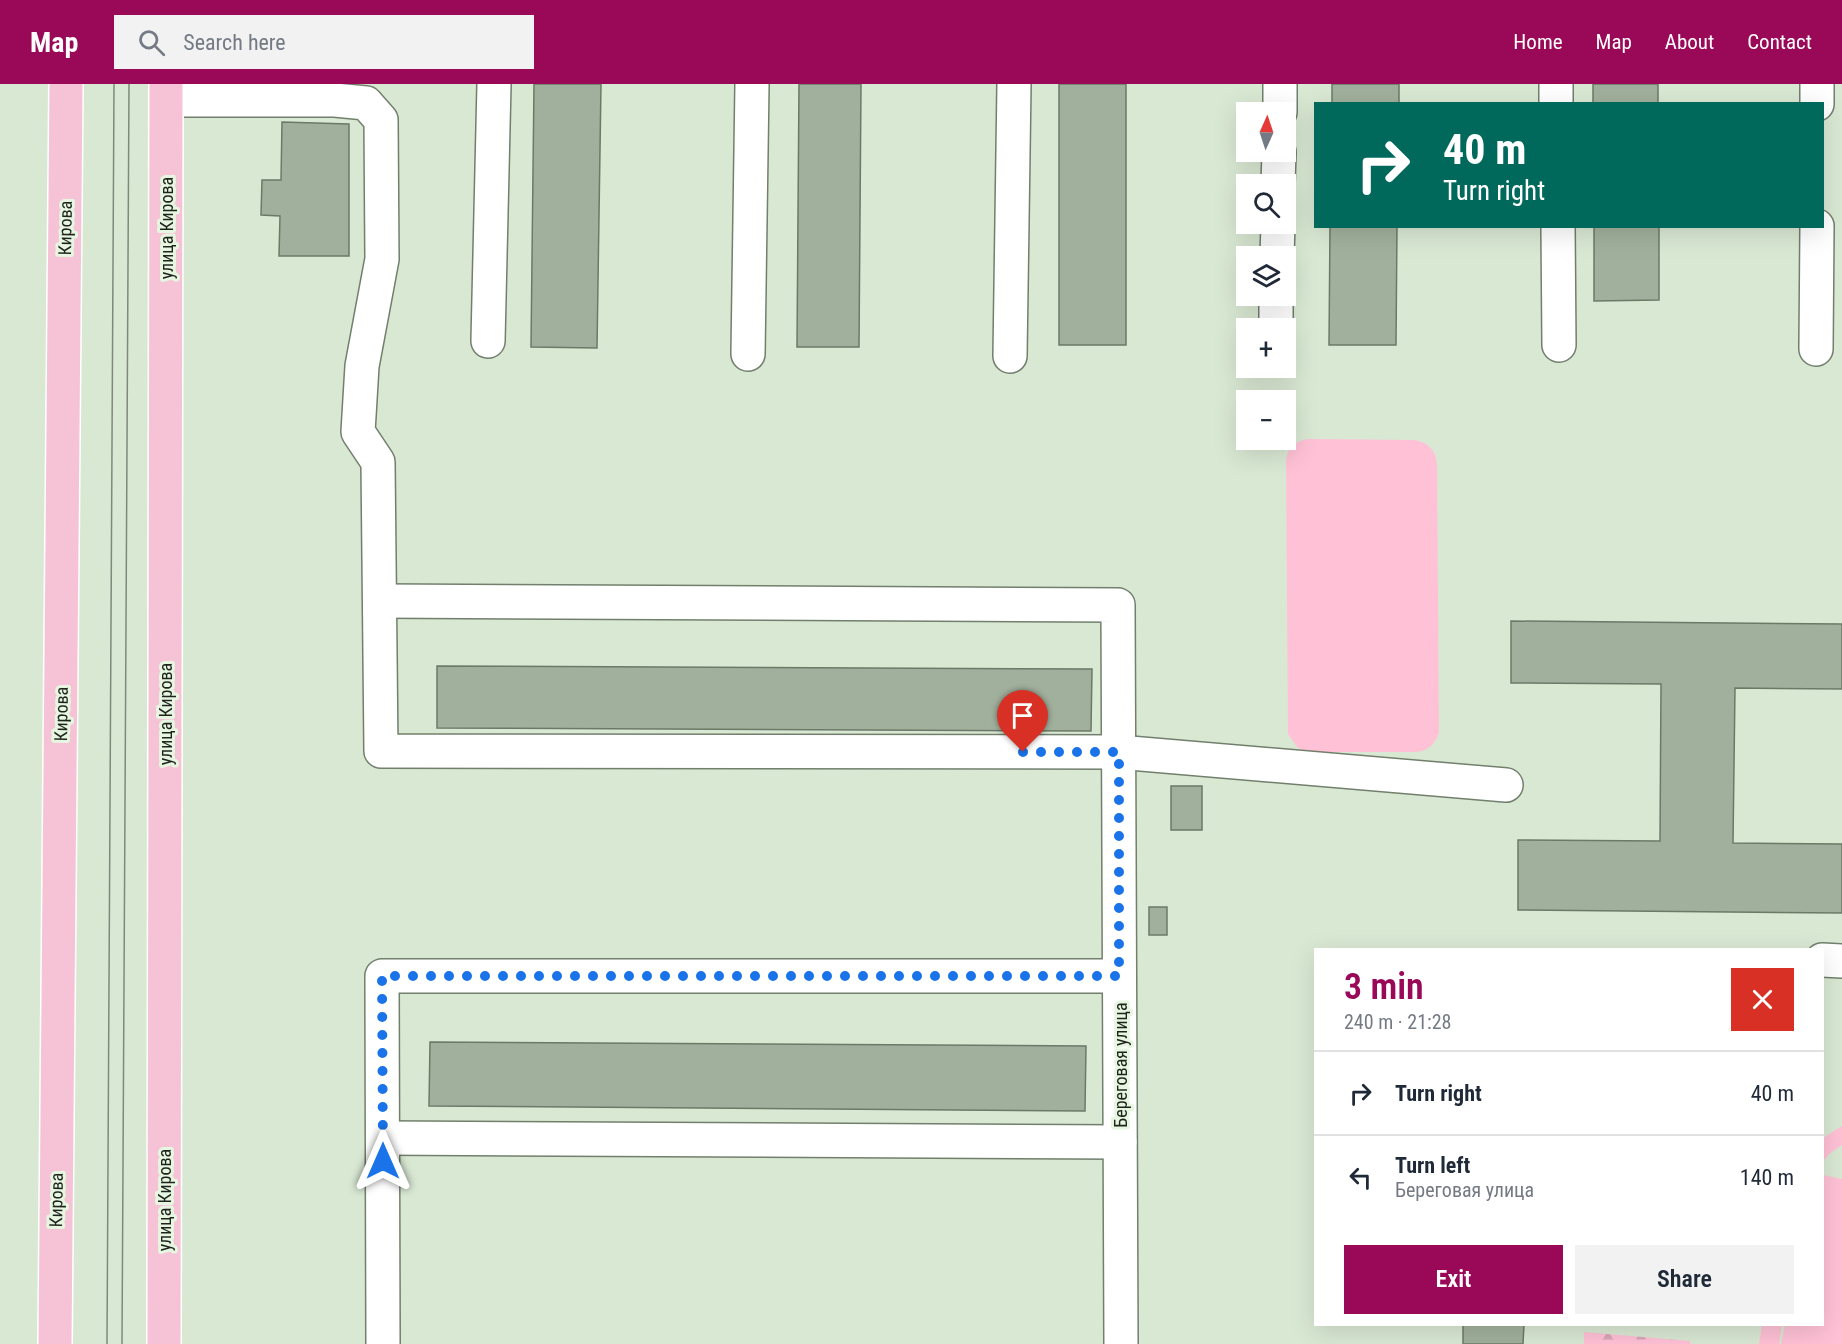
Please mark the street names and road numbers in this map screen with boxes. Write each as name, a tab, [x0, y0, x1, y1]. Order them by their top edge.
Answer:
street label: улица Кирова	[156, 177, 177, 279]
street label: Кирова	[54, 200, 76, 256]
street label: улица Кирова	[155, 663, 176, 765]
street label: Кирова	[50, 686, 72, 742]
street label: Береговая улица	[1110, 1002, 1131, 1128]
street label: улица Кирова	[154, 1149, 175, 1251]
street label: Кирова	[45, 1172, 67, 1228]

